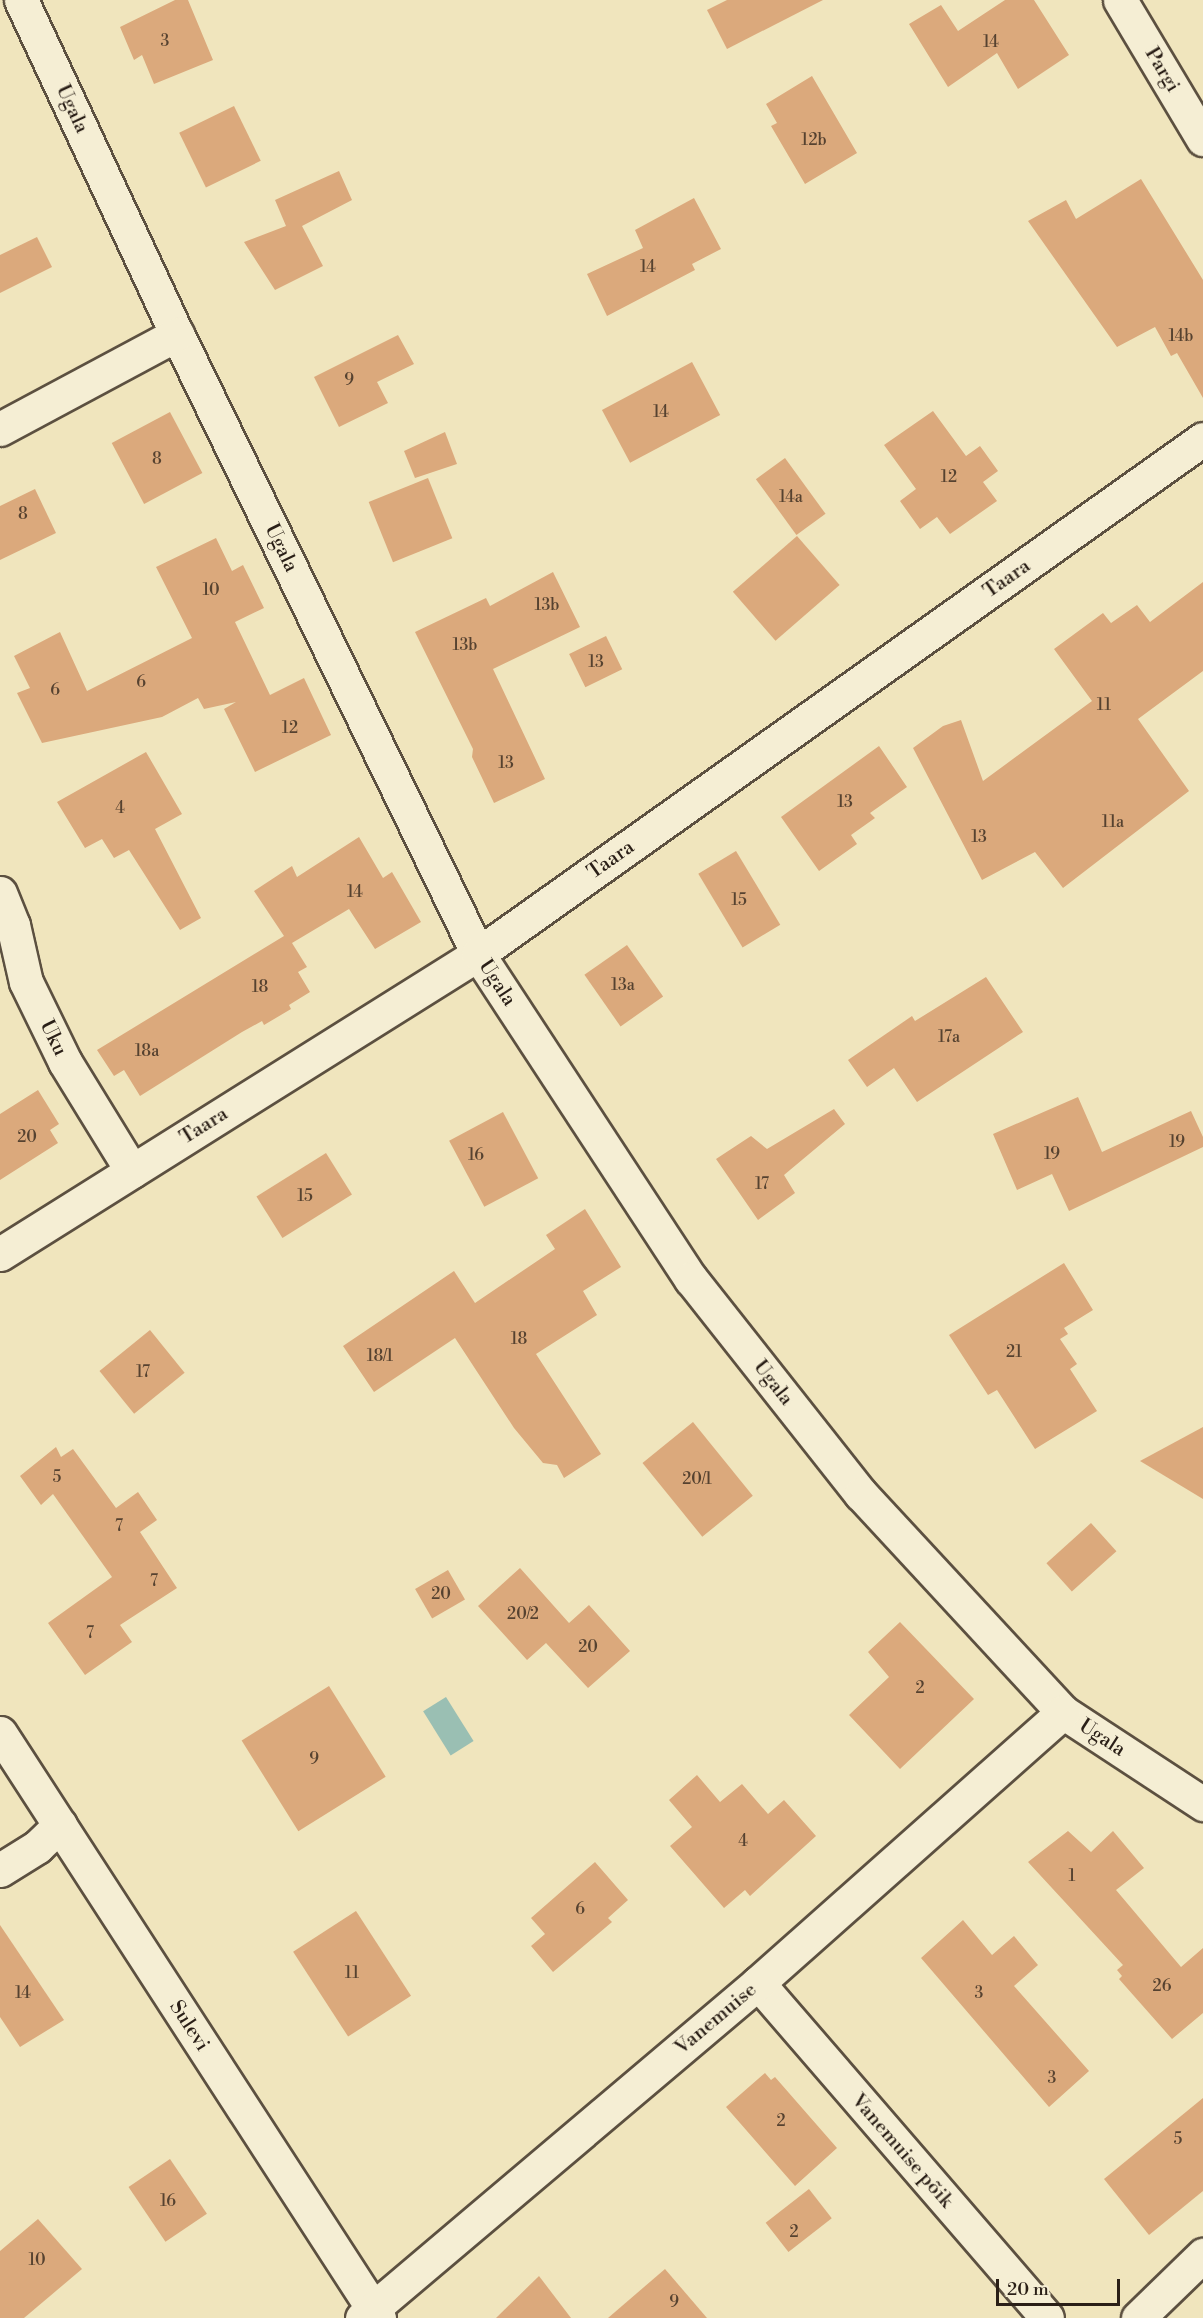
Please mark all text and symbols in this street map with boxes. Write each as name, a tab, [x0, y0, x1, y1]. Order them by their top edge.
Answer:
house number: 3	[161, 31, 169, 51]
house number: 14	[983, 32, 999, 52]
street label: Pargi	[1139, 43, 1185, 97]
street label: Ugala	[50, 81, 94, 137]
house number: 12b	[801, 130, 827, 150]
house number: 14	[640, 257, 656, 277]
house number: 14b	[1169, 326, 1193, 346]
house number: 9	[344, 370, 354, 390]
house number: 14	[653, 402, 669, 422]
house number: 8	[152, 449, 162, 469]
house number: 12	[941, 467, 957, 487]
house number: 14a	[779, 487, 803, 507]
house number: 8	[18, 504, 28, 524]
street label: Ugala	[259, 520, 303, 576]
street label: Taara	[979, 554, 1035, 604]
house number: 10	[203, 580, 219, 600]
house number: 13b	[535, 595, 559, 615]
house number: 13b	[453, 635, 477, 655]
house number: 13	[588, 652, 604, 672]
house number: 6	[136, 672, 146, 692]
house number: 6	[50, 680, 60, 700]
house number: 11	[1097, 695, 1111, 715]
house number: 12	[282, 718, 298, 738]
house number: 13	[498, 753, 514, 773]
house number: 13	[837, 792, 853, 812]
house number: 4	[115, 798, 125, 818]
house number: 11a	[1102, 812, 1124, 832]
house number: 13	[971, 827, 987, 847]
street label: Taara	[583, 835, 639, 885]
house number: 14	[347, 882, 363, 902]
house number: 15	[731, 890, 747, 910]
street label: Ugala	[473, 955, 521, 1011]
house number: 13a	[611, 975, 635, 995]
house number: 18	[252, 977, 268, 997]
street label: Uku	[34, 1016, 72, 1060]
house number: 17a	[938, 1027, 960, 1047]
house number: 18a	[135, 1041, 159, 1061]
street label: Taara	[176, 1102, 232, 1150]
house number: 20	[17, 1127, 37, 1147]
house number: 19	[1169, 1132, 1185, 1152]
house number: 19	[1044, 1144, 1060, 1164]
house number: 16	[468, 1145, 484, 1165]
house number: 17	[755, 1174, 769, 1194]
house number: 15	[297, 1186, 313, 1206]
house number: 18	[511, 1329, 527, 1349]
house number: 21	[1006, 1342, 1022, 1362]
house number: 18/1	[367, 1346, 393, 1366]
street label: Ugala	[748, 1356, 798, 1410]
house number: 17	[136, 1362, 150, 1382]
house number: 5	[53, 1467, 61, 1487]
house number: 20/1	[682, 1469, 712, 1489]
house number: 7	[115, 1516, 123, 1536]
house number: 7	[150, 1571, 158, 1591]
house number: 20	[431, 1584, 451, 1604]
house number: 20/2	[507, 1604, 539, 1624]
house number: 7	[86, 1623, 94, 1643]
house number: 20	[578, 1637, 598, 1657]
house number: 2	[915, 1678, 925, 1698]
street label: Ugala	[1074, 1714, 1130, 1762]
house number: 9	[309, 1749, 319, 1769]
house number: 4	[738, 1831, 748, 1851]
house number: 1	[1069, 1866, 1075, 1886]
house number: 6	[575, 1899, 585, 1919]
house number: 11	[345, 1963, 359, 1983]
house number: 26	[1153, 1976, 1171, 1996]
street label: Vanemuise	[670, 1978, 762, 2060]
house number: 14	[15, 1983, 31, 2003]
house number: 3	[975, 1983, 983, 2003]
street label: Sulevi	[164, 1996, 214, 2056]
house number: 3	[1048, 2068, 1056, 2088]
street label: Vanemuise põik	[846, 2089, 958, 2213]
house number: 2	[776, 2111, 786, 2131]
house number: 5	[1174, 2129, 1182, 2149]
house number: 16	[160, 2191, 176, 2211]
house number: 2	[789, 2222, 799, 2242]
house number: 10	[29, 2250, 45, 2270]
scale bar	[999, 2267, 1124, 2305]
text: 20 m	[1007, 2278, 1049, 2301]
house number: 9	[669, 2292, 679, 2312]

